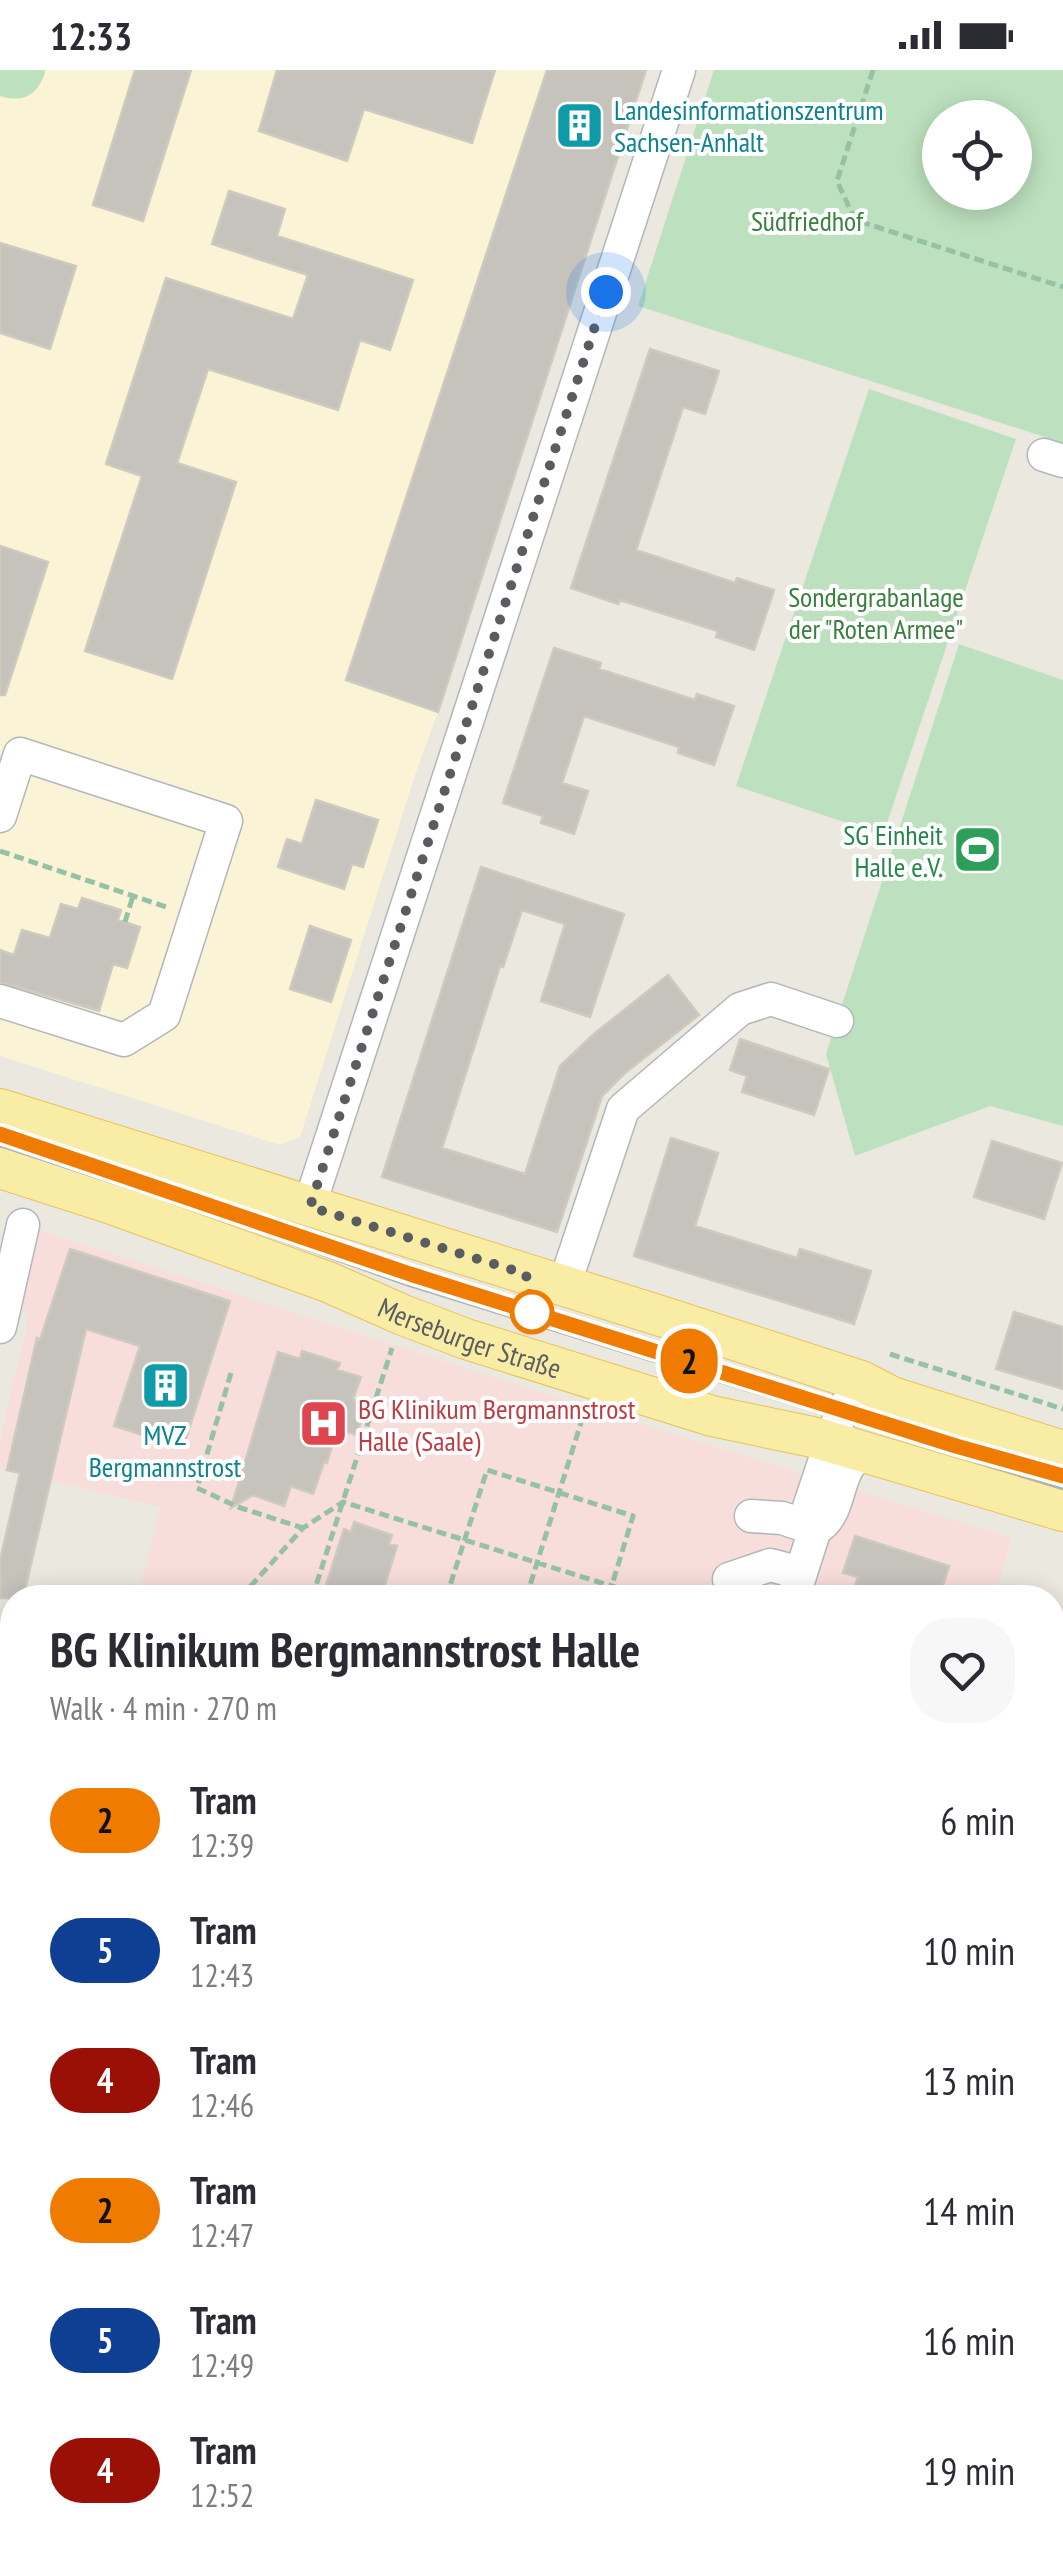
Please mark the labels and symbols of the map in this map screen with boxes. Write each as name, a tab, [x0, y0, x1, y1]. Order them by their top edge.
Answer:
place label: Landesinformationszentrum Sachsen-Anhalt	[614, 91, 883, 160]
building icon: Landesinformationszentrum Sachsen-Anhalt	[553, 99, 605, 151]
park label: Südfriedhof	[751, 202, 865, 239]
your location	[581, 267, 631, 317]
park label: Sondergrabanlage der "Roten Armee"	[788, 578, 964, 647]
place label: SG Einheit Halle e.V.	[843, 816, 943, 885]
sports icon: SG Einheit Halle e.V.	[952, 824, 1004, 876]
street label: Merseburger Straße	[373, 1288, 566, 1386]
unlabelled marker	[511, 1291, 553, 1333]
line badge: 2	[656, 1328, 722, 1394]
building icon: MVZ Bergmannstrost	[139, 1360, 191, 1412]
place label: BG Klinikum Bergmannstrost Halle (Saale)	[358, 1390, 636, 1459]
hospital icon: BG Klinikum Bergmannstrost Halle (Saale)	[297, 1398, 349, 1450]
place label: MVZ Bergmannstrost	[89, 1416, 242, 1485]

